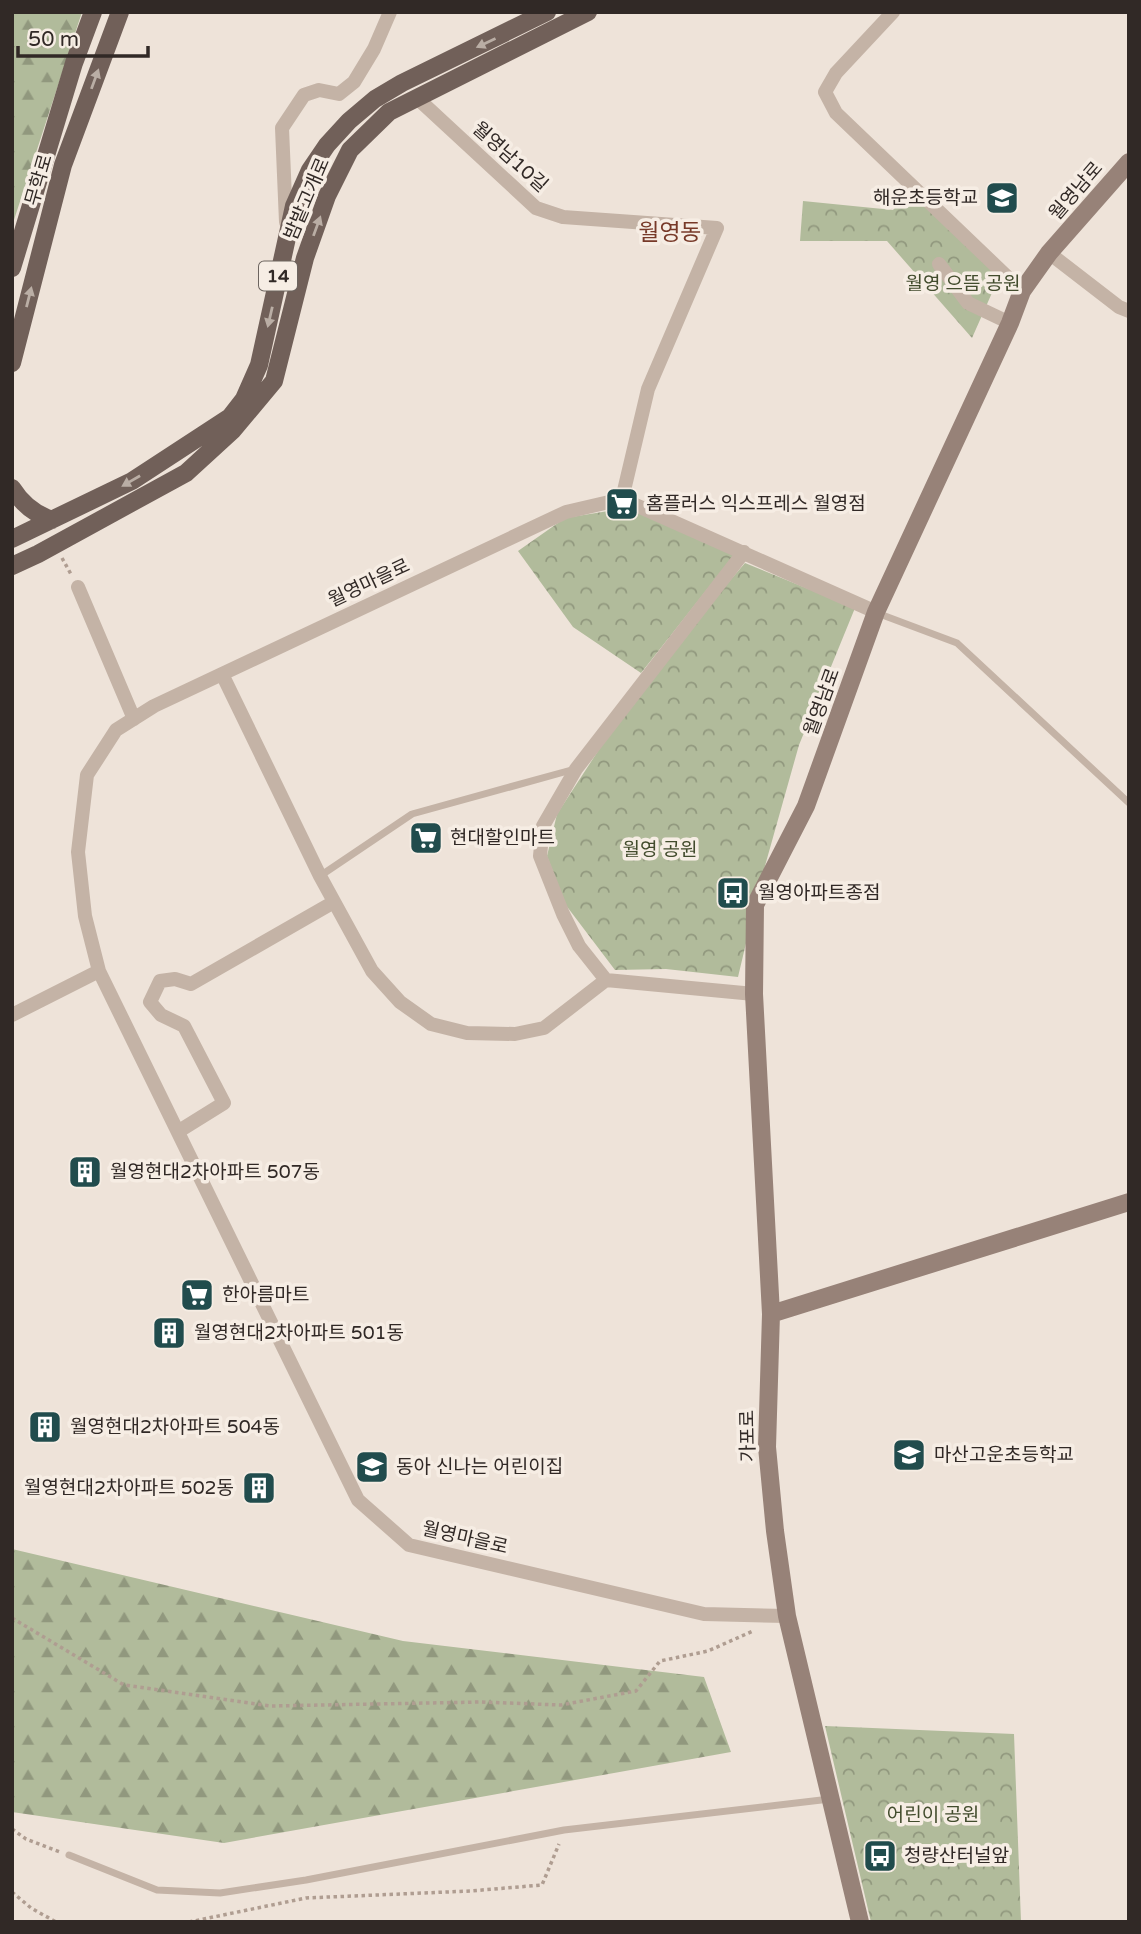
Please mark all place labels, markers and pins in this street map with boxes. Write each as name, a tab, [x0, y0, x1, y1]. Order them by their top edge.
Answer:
school or university icon: 해운초등학교	[983, 179, 1021, 217]
place label: 해운초등학교	[873, 187, 978, 209]
supermarket icon: 홈플러스 익스프레스 월영점	[603, 485, 641, 523]
place label: 홈플러스 익스프레스 월영점	[646, 493, 866, 515]
supermarket icon: 현대할인마트	[407, 819, 445, 857]
place label: 현대할인마트	[450, 827, 555, 849]
bus stop icon: 월영아파트종점	[714, 874, 752, 912]
place label: 월영아파트종점	[758, 882, 880, 904]
building icon: 월영현대2차아파트 507동	[66, 1153, 104, 1191]
place label: 월영현대2차아파트 507동	[110, 1161, 320, 1183]
supermarket icon: 한아름마트	[178, 1276, 216, 1314]
place label: 한아름마트	[222, 1284, 309, 1306]
building icon: 월영현대2차아파트 501동	[150, 1314, 188, 1352]
place label: 월영현대2차아파트 501동	[194, 1322, 404, 1344]
building icon: 월영현대2차아파트 504동	[26, 1408, 64, 1446]
place label: 월영현대2차아파트 504동	[70, 1416, 280, 1438]
school or university icon: 마산고운초등학교	[890, 1436, 928, 1474]
place label: 마산고운초등학교	[934, 1444, 1074, 1466]
school or university icon: 동아 신나는 어린이집	[353, 1448, 391, 1486]
place label: 동아 신나는 어린이집	[396, 1456, 563, 1478]
building icon: 월영현대2차아파트 502동	[240, 1469, 278, 1507]
place label: 월영현대2차아파트 502동	[24, 1477, 234, 1499]
bus stop icon: 청량산터널앞	[861, 1837, 899, 1875]
place label: 청량산터널앞	[904, 1845, 1009, 1867]

